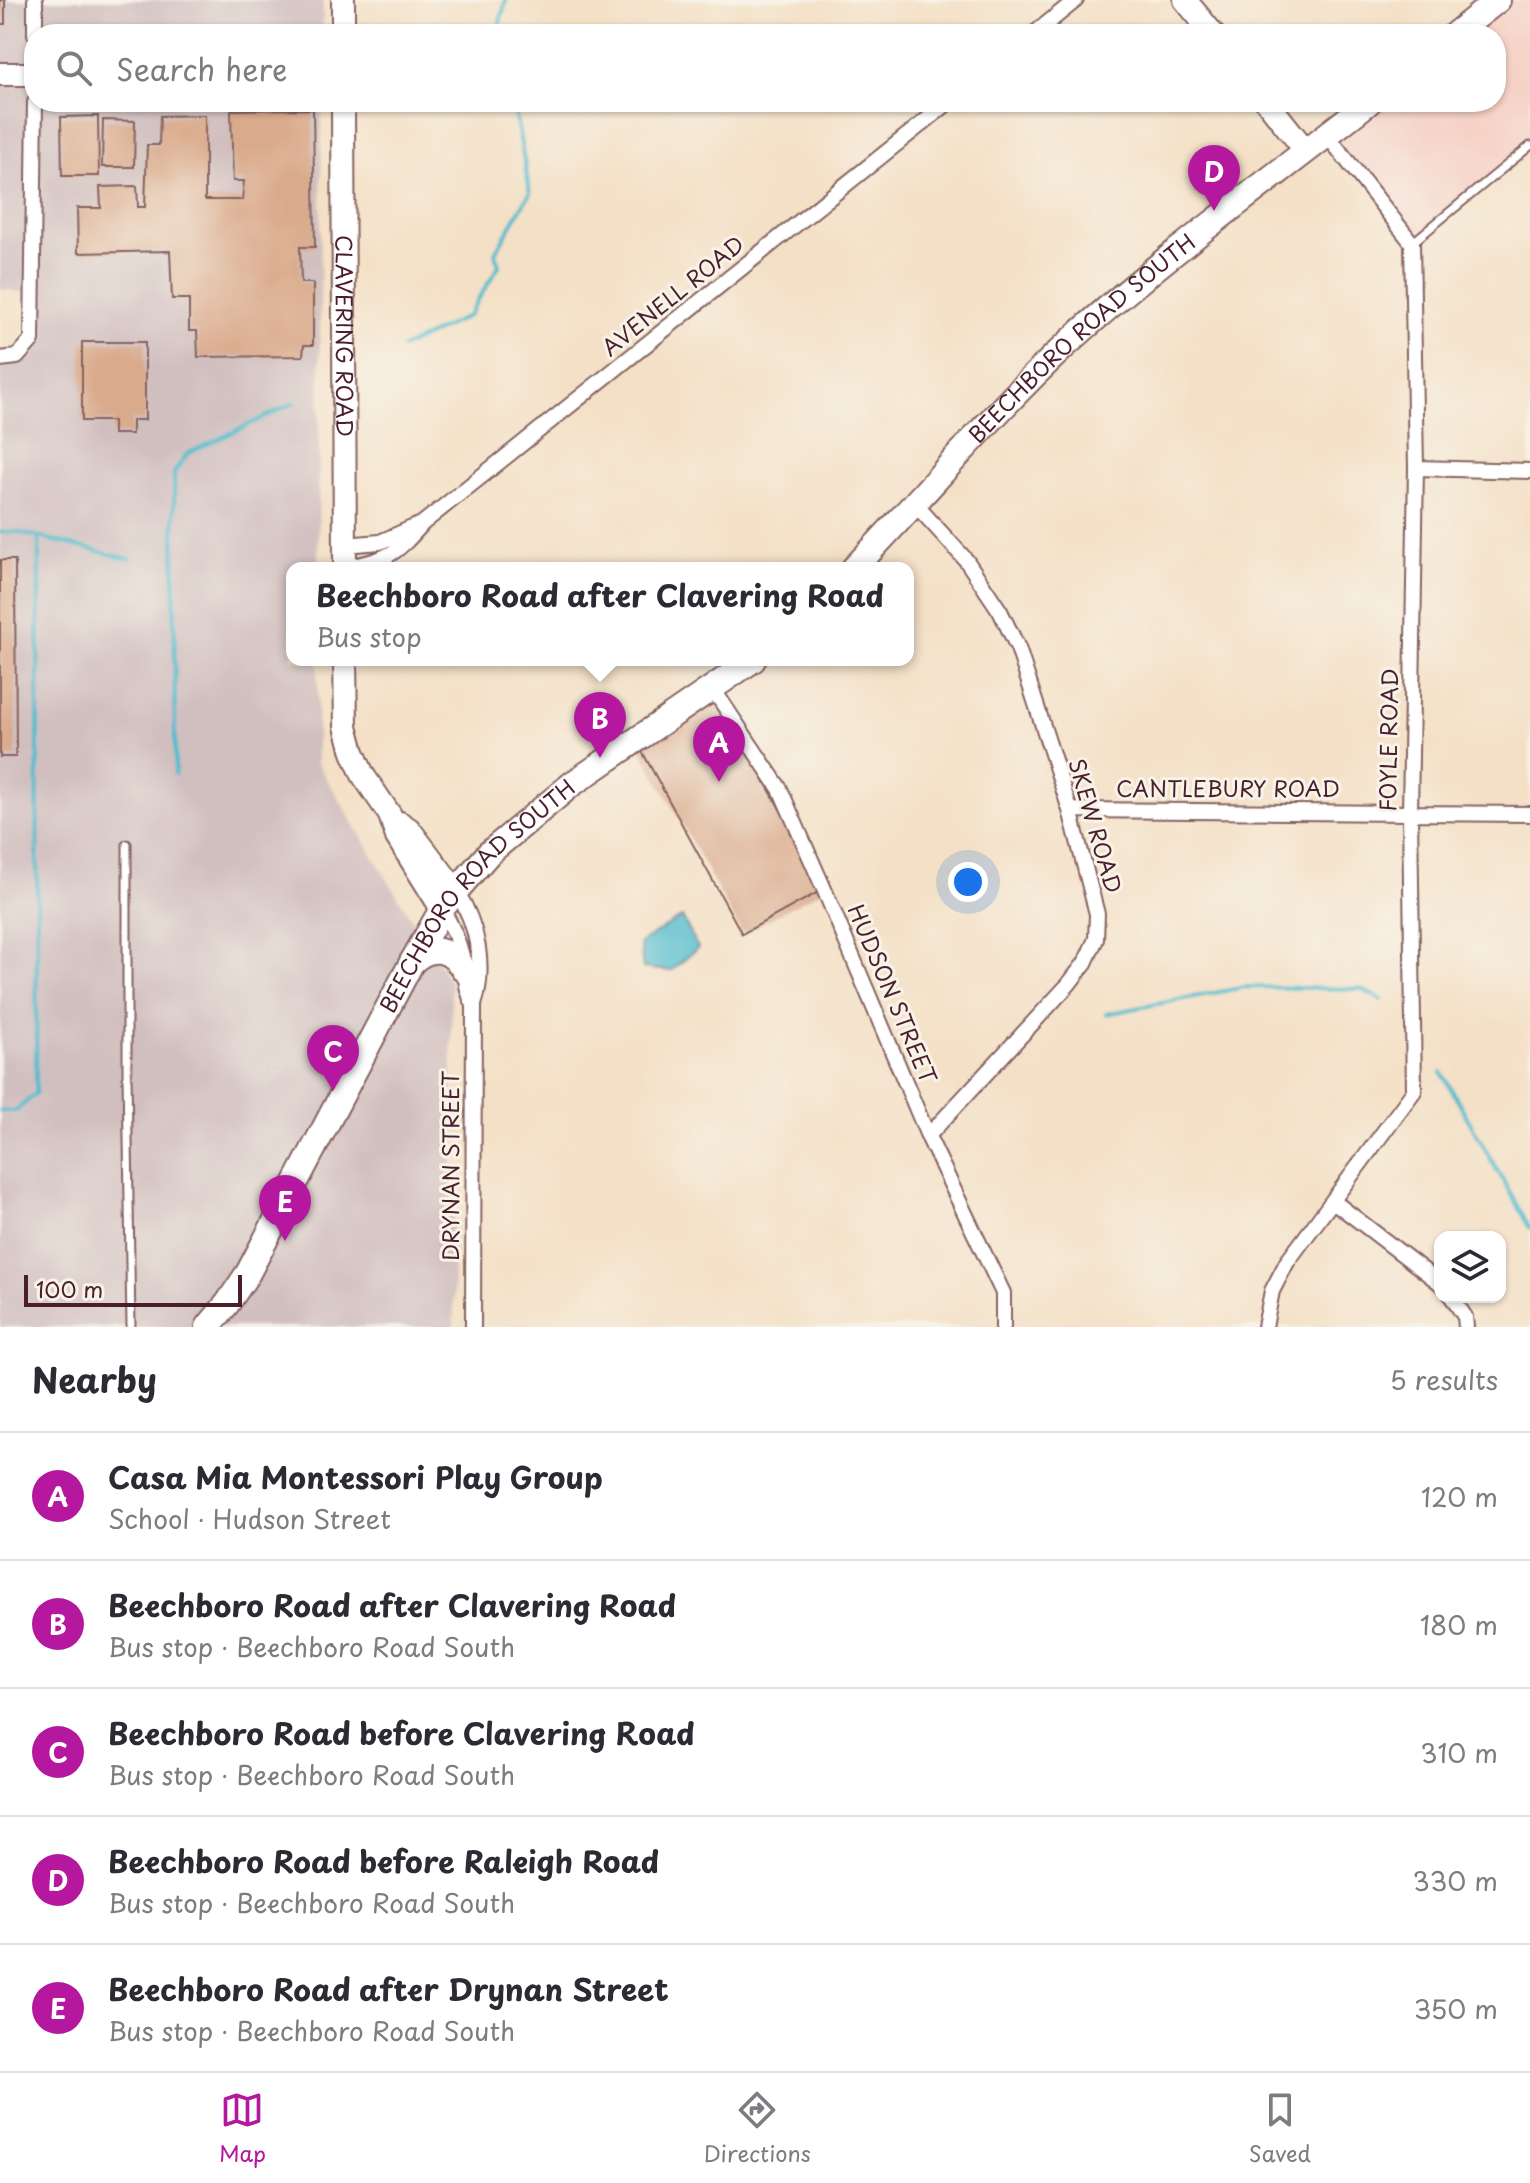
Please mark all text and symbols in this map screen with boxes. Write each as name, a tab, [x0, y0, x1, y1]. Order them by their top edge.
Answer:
search box	[24, 24, 1506, 112]
icon: search	[52, 46, 96, 90]
text: Search here	[116, 46, 288, 91]
pin: D	[1188, 145, 1240, 211]
street label: BEECHBORO ROAD SOUTH	[960, 225, 1201, 449]
street label: AVENELL ROAD	[594, 227, 750, 363]
street label: CLAVERING ROAD	[329, 235, 362, 437]
popup	[286, 562, 914, 666]
text: Beechboro Road after Clavering Road	[316, 572, 884, 617]
text: Bus stop	[316, 617, 422, 656]
street label: FOYLE ROAD	[1370, 668, 1405, 812]
pin: B	[574, 692, 626, 758]
pin: A	[693, 716, 745, 782]
street label: SKEW ROAD	[1062, 755, 1131, 897]
street label: BEECHBORO ROAD SOUTH	[370, 770, 581, 1018]
street label: CANTLEBURY ROAD	[1116, 771, 1340, 804]
your location	[948, 862, 988, 902]
street label: HUDSON STREET	[841, 899, 946, 1088]
pin: C	[307, 1025, 359, 1091]
street label: DRYNAN STREET	[433, 1071, 466, 1261]
pin: E	[259, 1175, 311, 1241]
map controls	[1434, 1231, 1506, 1303]
button: layers	[1434, 1231, 1506, 1303]
scale bar	[24, 1271, 242, 1307]
text: 100 m	[36, 1272, 103, 1305]
text: Nearby	[32, 1353, 157, 1405]
text: 5 results	[1390, 1360, 1498, 1399]
text: Casa Mia Montessori Play Group	[108, 1454, 603, 1499]
text: A	[48, 1477, 68, 1516]
text: 120 m	[1421, 1477, 1498, 1516]
text: School · Hudson Street	[108, 1499, 391, 1538]
text: Beechboro Road after Clavering Road	[108, 1582, 676, 1627]
text: B	[49, 1605, 67, 1644]
text: 180 m	[1420, 1605, 1498, 1644]
text: Bus stop · Beechboro Road South	[108, 1627, 515, 1666]
text: Beechboro Road before Clavering Road	[108, 1710, 695, 1755]
text: C	[48, 1733, 68, 1772]
text: 310 m	[1420, 1733, 1498, 1772]
text: Bus stop · Beechboro Road South	[108, 1755, 515, 1794]
text: Beechboro Road before Raleigh Road	[108, 1838, 659, 1883]
text: D	[48, 1861, 68, 1900]
text: 330 m	[1413, 1861, 1498, 1900]
text: Bus stop · Beechboro Road South	[108, 1883, 515, 1922]
text: Beechboro Road after Drynan Street	[108, 1966, 669, 2011]
text: E	[50, 1989, 66, 2028]
text: 350 m	[1414, 1989, 1498, 2028]
text: Bus stop · Beechboro Road South	[108, 2011, 515, 2050]
tab: Map	[219, 2088, 266, 2169]
tab: Directions	[704, 2088, 811, 2169]
tab: Saved	[1249, 2088, 1311, 2169]

